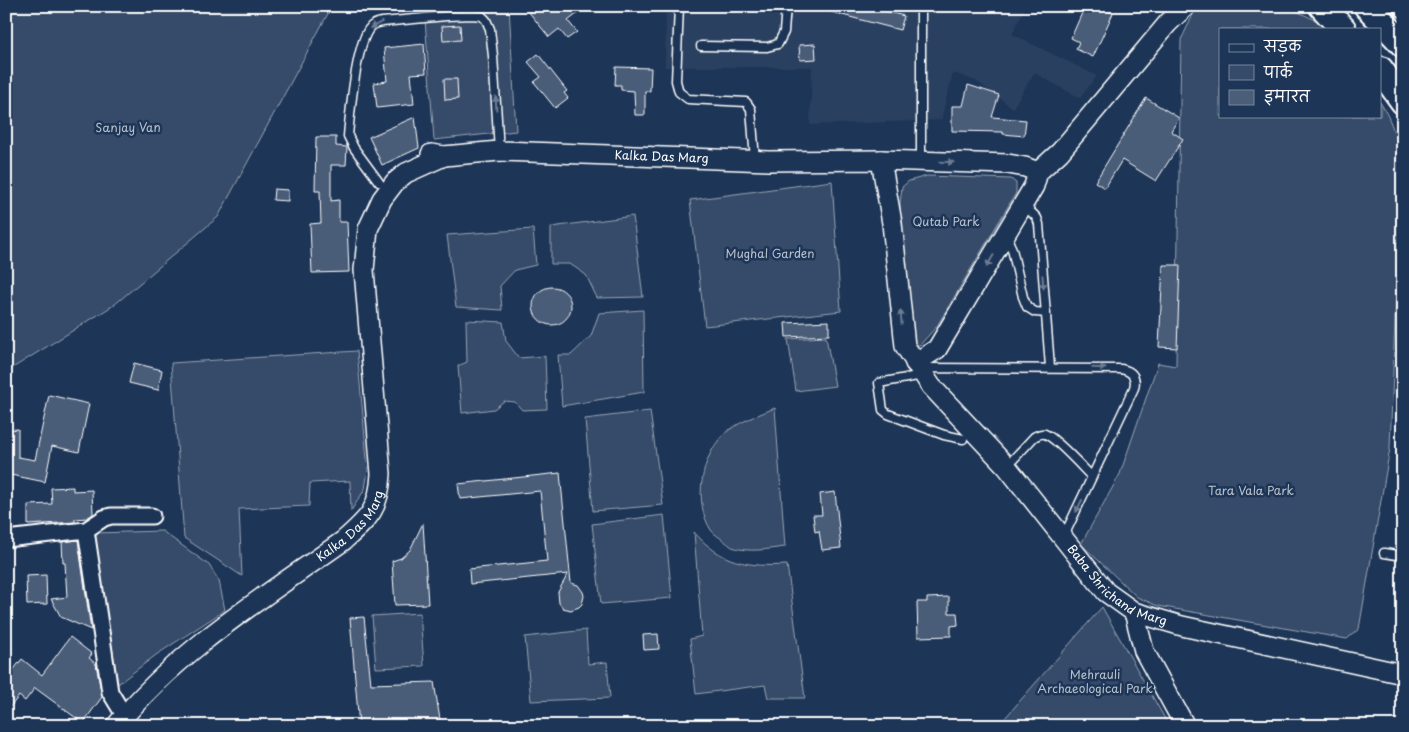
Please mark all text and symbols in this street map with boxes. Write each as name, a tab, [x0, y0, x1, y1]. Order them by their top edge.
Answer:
one-way arrow	[368, 21, 383, 30]
legend	[1219, 28, 1382, 118]
text: सड़क	[1263, 34, 1302, 57]
text: पार्क	[1263, 60, 1294, 83]
text: इमारत	[1264, 84, 1311, 107]
one-way arrow	[492, 94, 500, 110]
park label: Sanjay Van	[95, 118, 161, 136]
street label: Kalka Das Marg	[614, 145, 709, 167]
one-way arrow	[939, 158, 955, 166]
park label: Qutab Park	[912, 212, 980, 230]
park label: Mughal Garden	[726, 244, 814, 262]
one-way arrow	[985, 254, 994, 267]
one-way arrow	[1040, 274, 1048, 290]
one-way arrow	[897, 309, 905, 325]
one-way arrow	[1091, 364, 1107, 372]
park label: Tara Vala Park	[1208, 481, 1294, 499]
street label: Kalka Das Marg	[312, 489, 387, 565]
one-way arrow	[1074, 499, 1082, 513]
street label: Baba Shrichand Marg	[1064, 540, 1169, 629]
park label: Mehrauli Archaeological Park	[1037, 665, 1153, 697]

